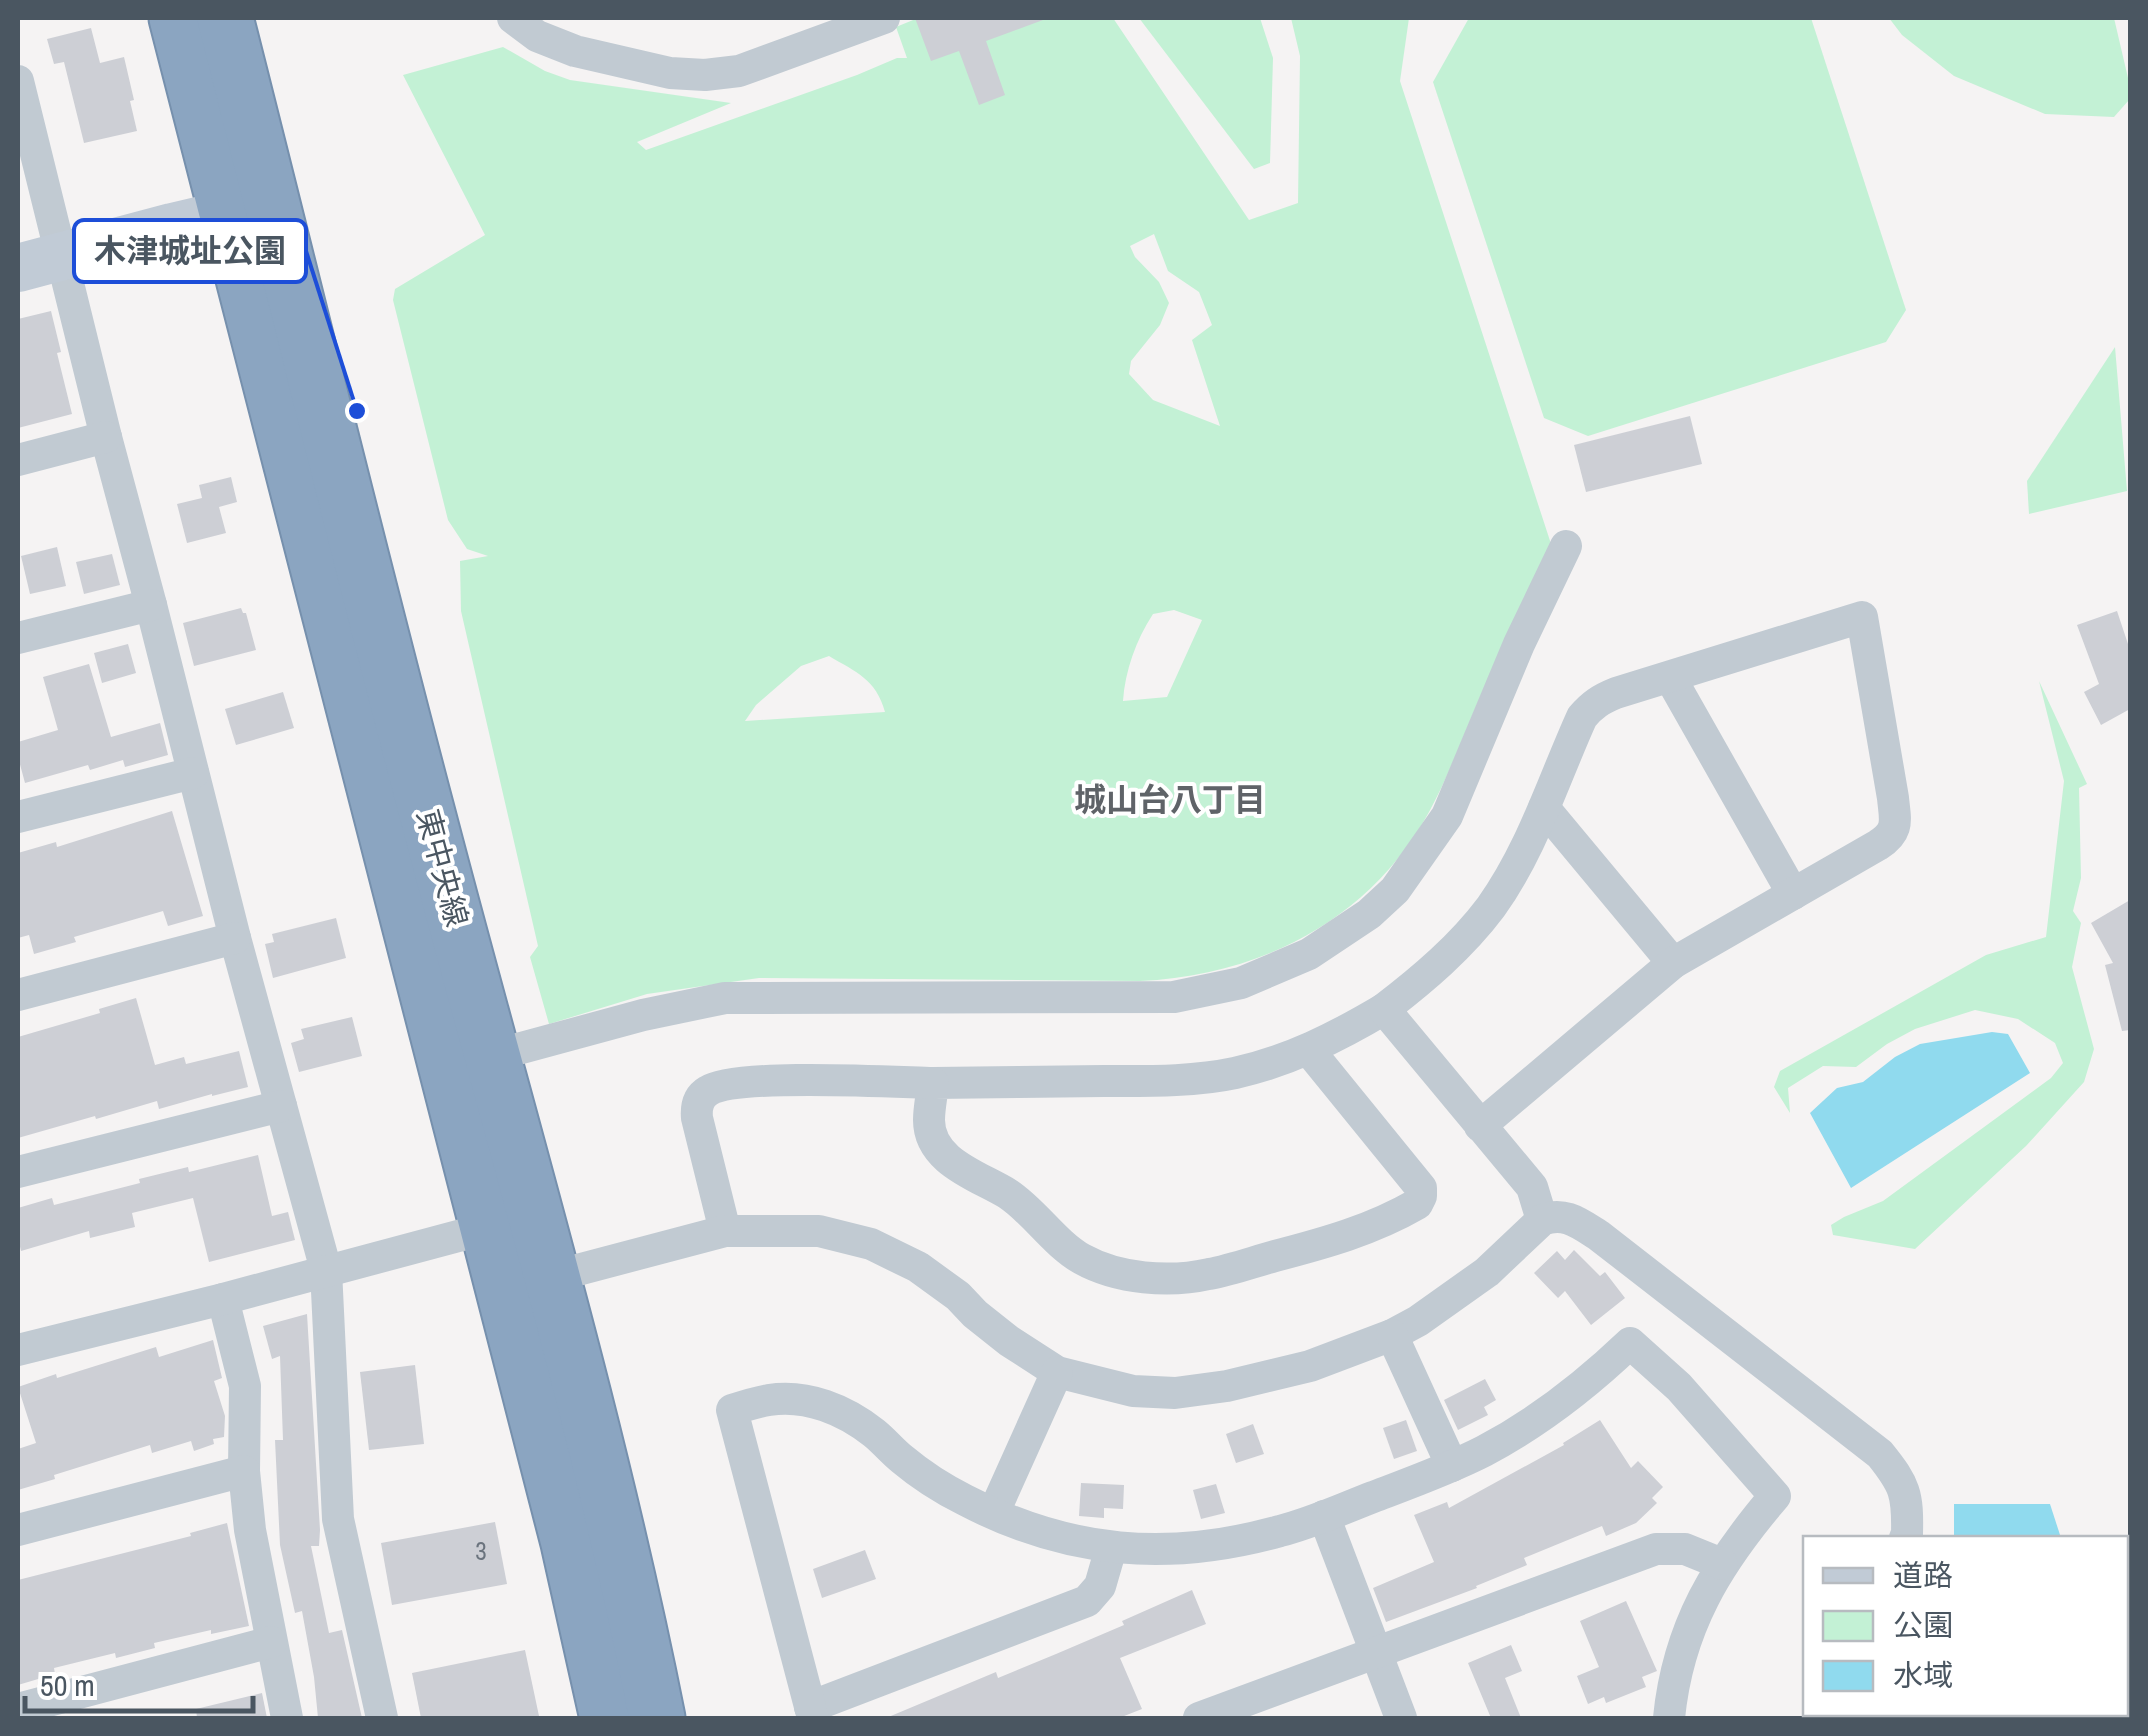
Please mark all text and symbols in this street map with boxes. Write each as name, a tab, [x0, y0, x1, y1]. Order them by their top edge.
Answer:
callout: 木津城址公園	[74, 220, 306, 282]
text: 木津城址公園	[94, 229, 286, 272]
district label: 城山台八丁目	[1074, 778, 1266, 821]
street label: 東中央線	[408, 805, 478, 931]
house number: 3	[475, 1534, 487, 1568]
legend	[1803, 1536, 2128, 1716]
text: 道路	[1893, 1555, 1953, 1595]
text: 公園	[1893, 1605, 1953, 1645]
scale bar	[25, 1651, 252, 1713]
text: 水域	[1893, 1655, 1953, 1695]
text: 50 m	[40, 1665, 95, 1705]

